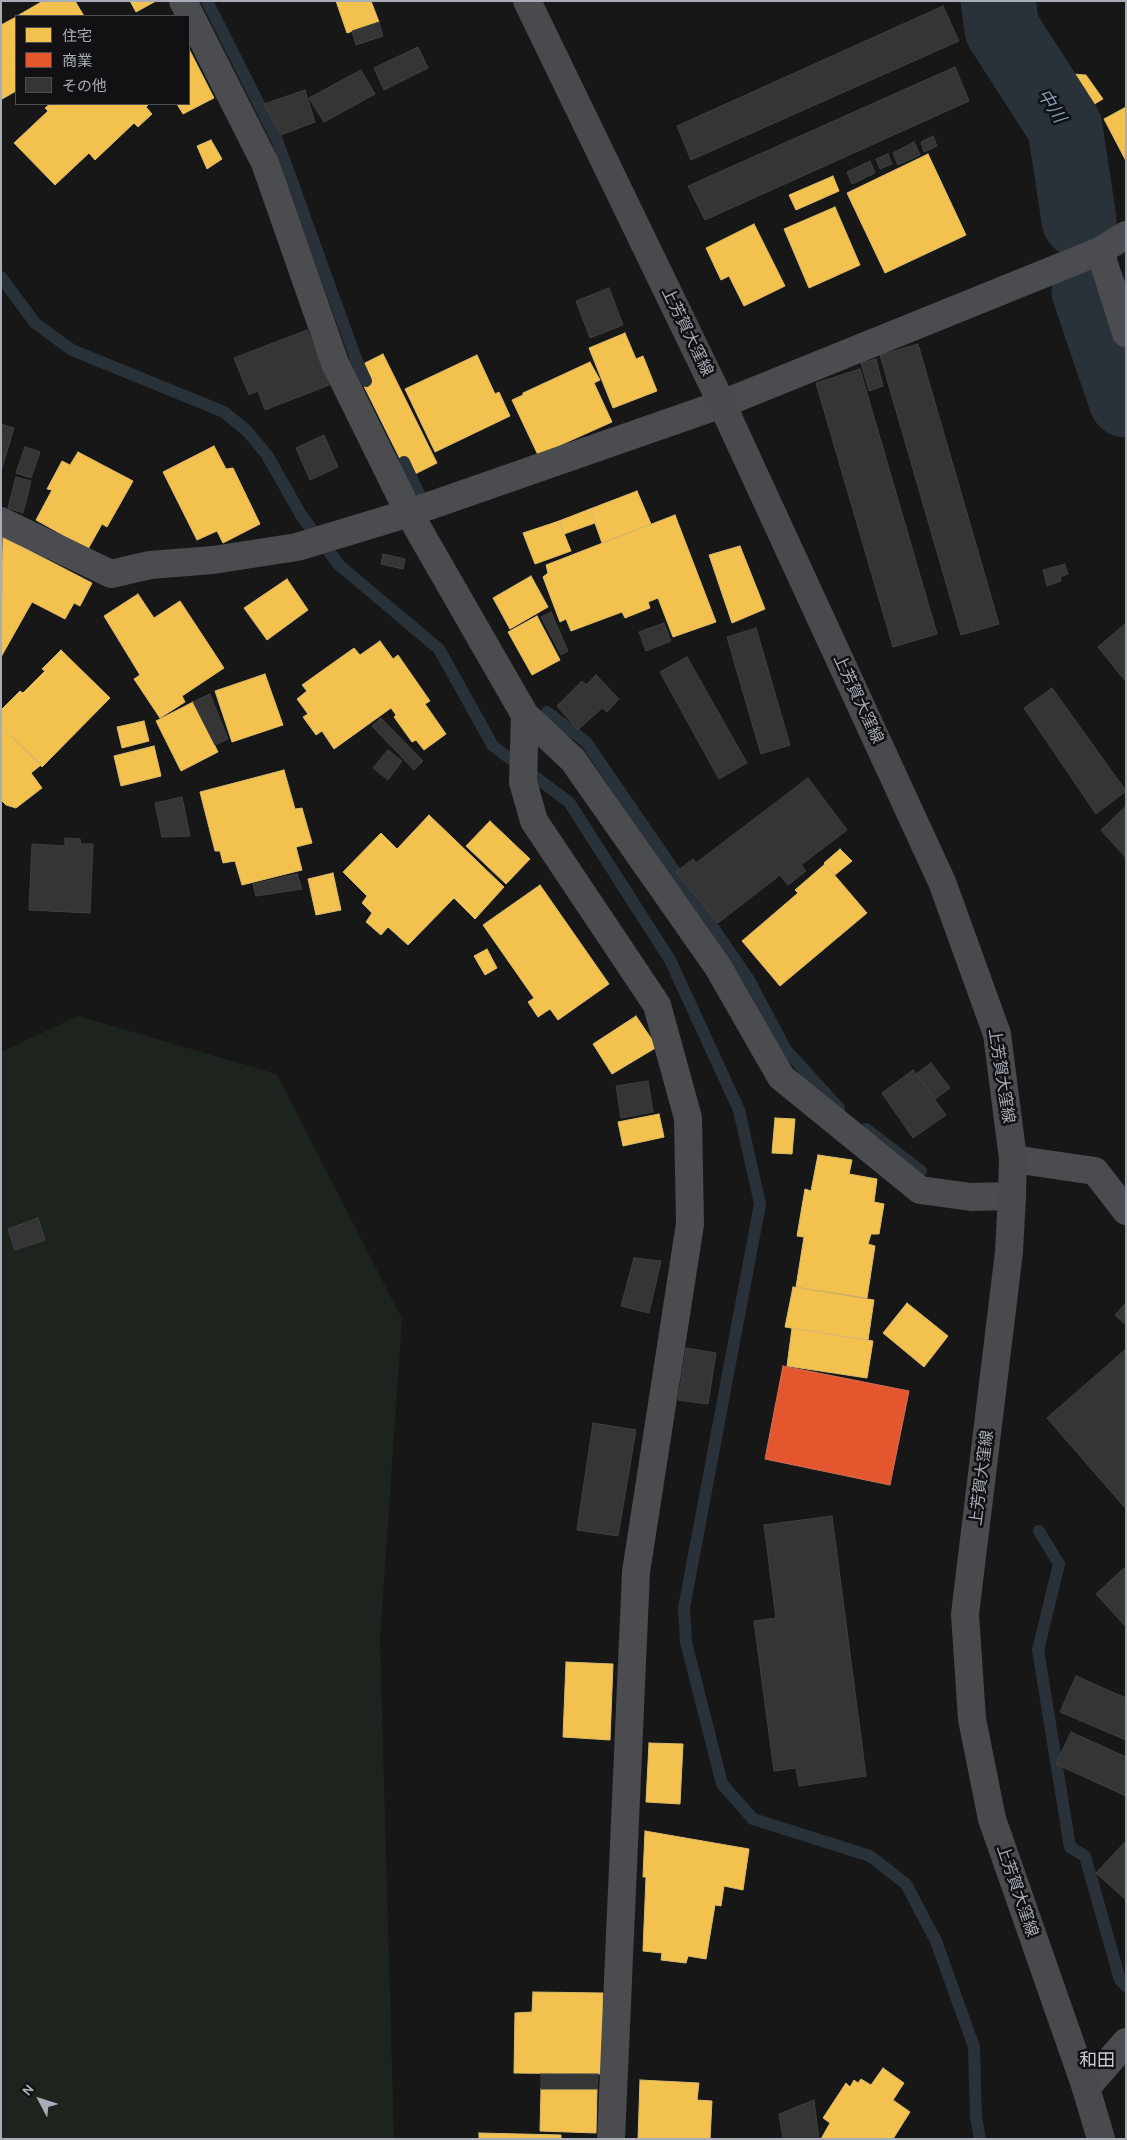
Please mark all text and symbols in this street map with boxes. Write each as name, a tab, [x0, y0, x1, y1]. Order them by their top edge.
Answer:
legend	[15, 15, 190, 105]
text: 住宅	[62, 27, 92, 45]
text: 商業	[62, 52, 92, 70]
text: その他	[62, 77, 107, 95]
water label: 中川	[1032, 85, 1070, 127]
street label: 上芳賀大窪線	[657, 285, 717, 379]
street label: 上芳賀大窪線	[829, 651, 887, 747]
street label: 上芳賀大窪線	[984, 1027, 1018, 1125]
street label: 上芳賀大窪線	[967, 1429, 997, 1527]
street label: 上芳賀大窪線	[992, 1842, 1042, 1940]
district label: 和田	[1079, 2050, 1115, 2072]
north arrow	[15, 2075, 65, 2125]
text: N	[18, 2081, 38, 2099]

